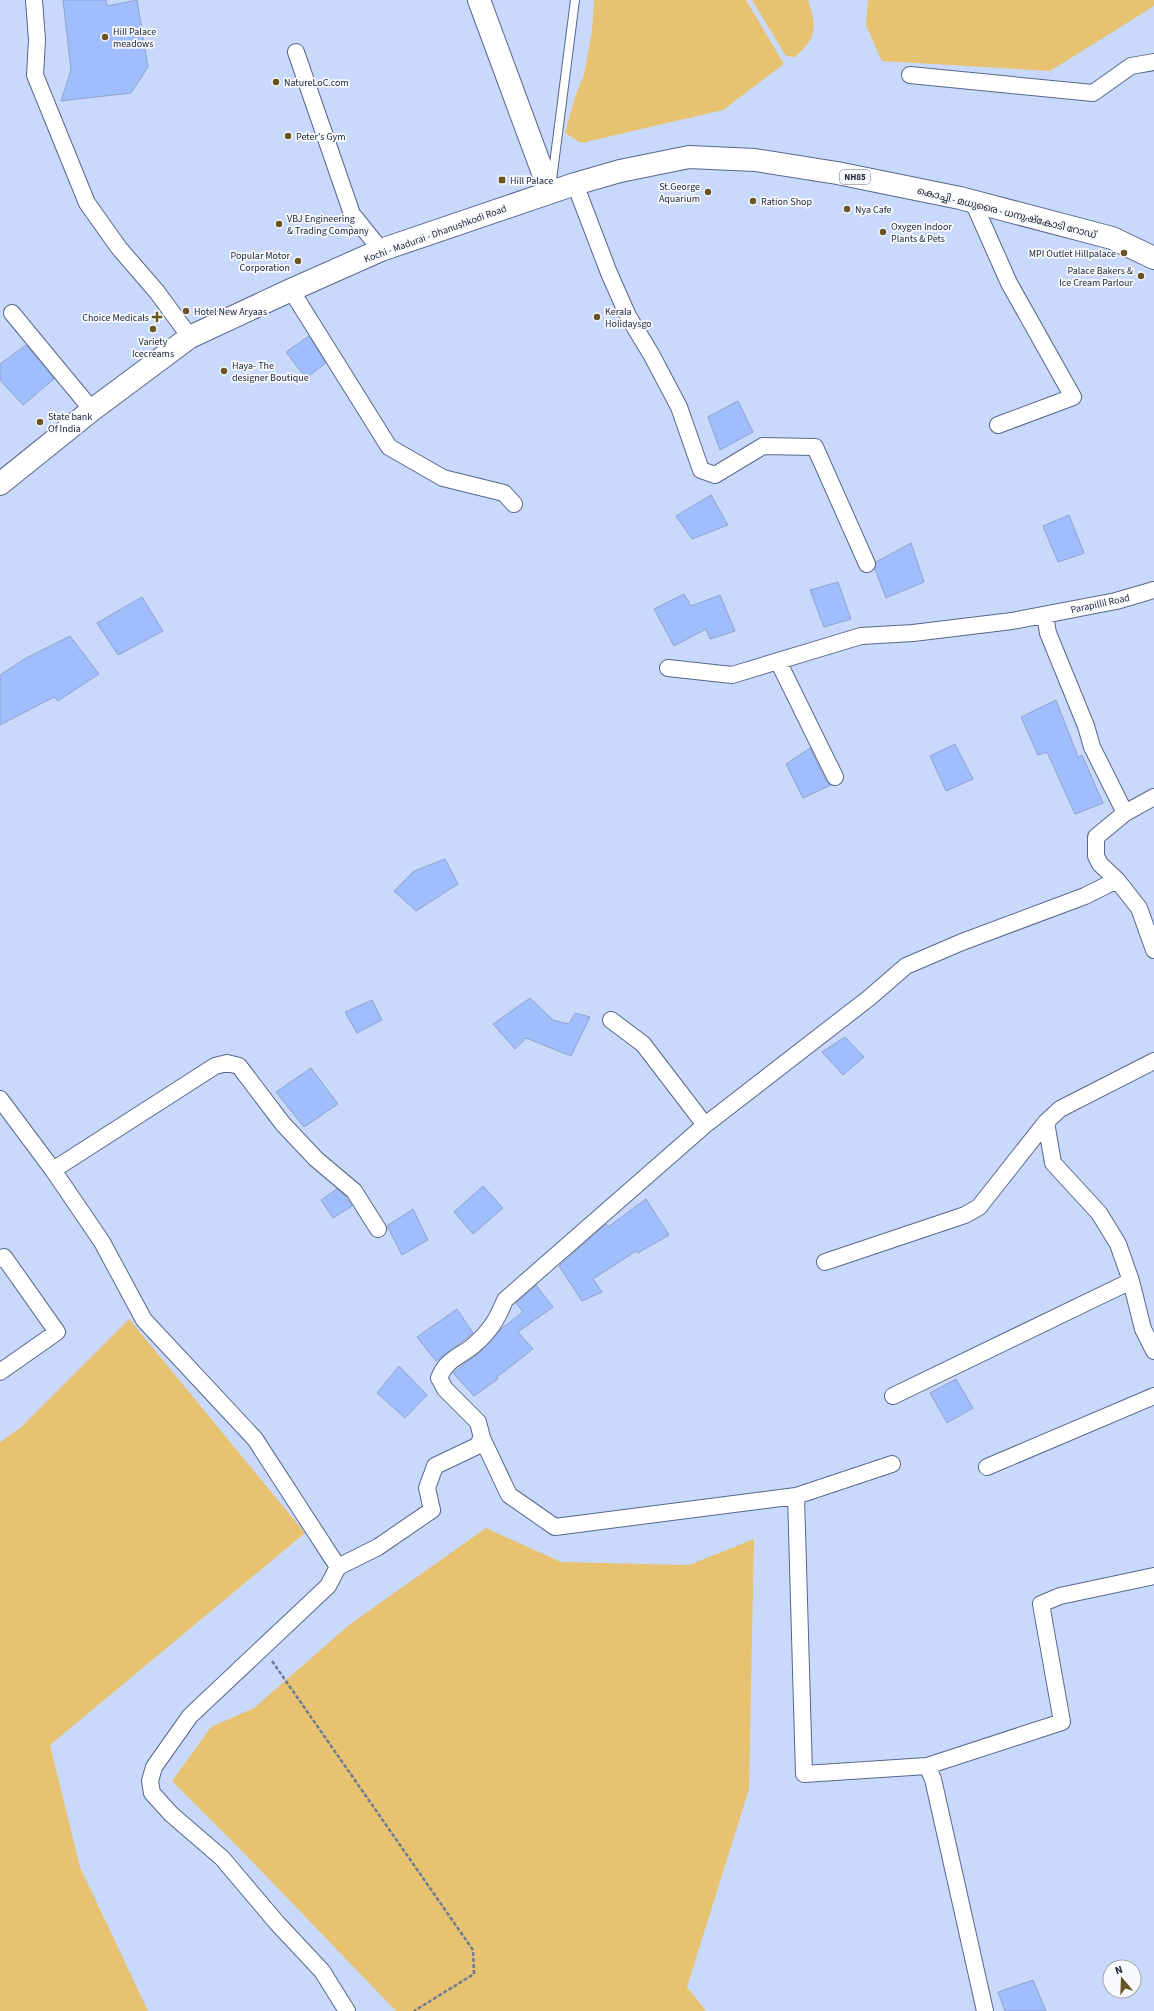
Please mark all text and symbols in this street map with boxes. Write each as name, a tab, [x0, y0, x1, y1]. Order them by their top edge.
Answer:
place label: Hill Palace meadows	[113, 25, 156, 51]
marker: Hill Palace meadows	[100, 32, 110, 42]
place label: NatureLoC.com	[284, 76, 349, 90]
marker: NatureLoC.com	[271, 77, 281, 87]
place label: Peter's Gym	[296, 130, 346, 144]
marker: Peter's Gym	[283, 131, 293, 141]
road number: NH85	[840, 170, 870, 184]
place label: Hill Palace	[510, 174, 553, 188]
marker: Hill Palace	[497, 175, 507, 185]
place label: St.George Aquarium	[659, 180, 700, 206]
street label: കൊച്ചി - മധുരൈ - ധനുഷ്‌കോടി റോഡ്	[916, 184, 1099, 242]
marker: St.George Aquarium	[703, 187, 713, 197]
place label: Ration Shop	[761, 195, 812, 209]
marker: Ration Shop	[748, 196, 758, 206]
street label: Kochi - Madurai - Dhanushkodi Road	[362, 202, 509, 266]
place label: Nya Cafe	[855, 203, 892, 217]
marker: Nya Cafe	[842, 204, 852, 214]
place label: VBJ Engineering & Trading Company	[287, 212, 369, 238]
marker: VBJ Engineering & Trading Company	[274, 219, 284, 229]
place label: Oxygen Indoor Plants & Pets	[891, 220, 952, 246]
marker: Oxygen Indoor Plants & Pets	[878, 227, 888, 237]
place label: MPI Outlet Hillpalace	[1029, 247, 1116, 261]
marker: MPI Outlet Hillpalace	[1119, 248, 1129, 258]
place label: Popular Motor Corporation	[230, 249, 291, 275]
marker: Popular Motor Corporation	[293, 256, 303, 266]
place label: Palace Bakers & Ice Cream Parlour	[1059, 264, 1134, 290]
marker: Palace Bakers & Ice Cream Parlour	[1136, 271, 1146, 281]
place label: Hotel New Aryaas	[194, 305, 267, 319]
place label: Kerala Holidaysgo	[605, 305, 652, 331]
marker: Hotel New Aryaas	[181, 306, 191, 316]
place label: Choice Medicals	[82, 311, 149, 325]
marker: Choice Medicals	[152, 312, 162, 322]
marker: Kerala Holidaysgo	[592, 312, 602, 322]
marker: Variety Icecreams	[148, 324, 158, 334]
place label: Variety Icecreams	[132, 335, 174, 361]
place label: Haya- The designer Boutique	[232, 359, 309, 385]
marker: Haya- The designer Boutique	[219, 366, 229, 376]
place label: State bank Of India	[48, 410, 92, 436]
marker: State bank Of India	[35, 417, 45, 427]
street label: Parapillil Road	[1069, 591, 1131, 617]
north arrow	[1102, 1959, 1142, 1999]
text: N	[1113, 1962, 1125, 1978]

